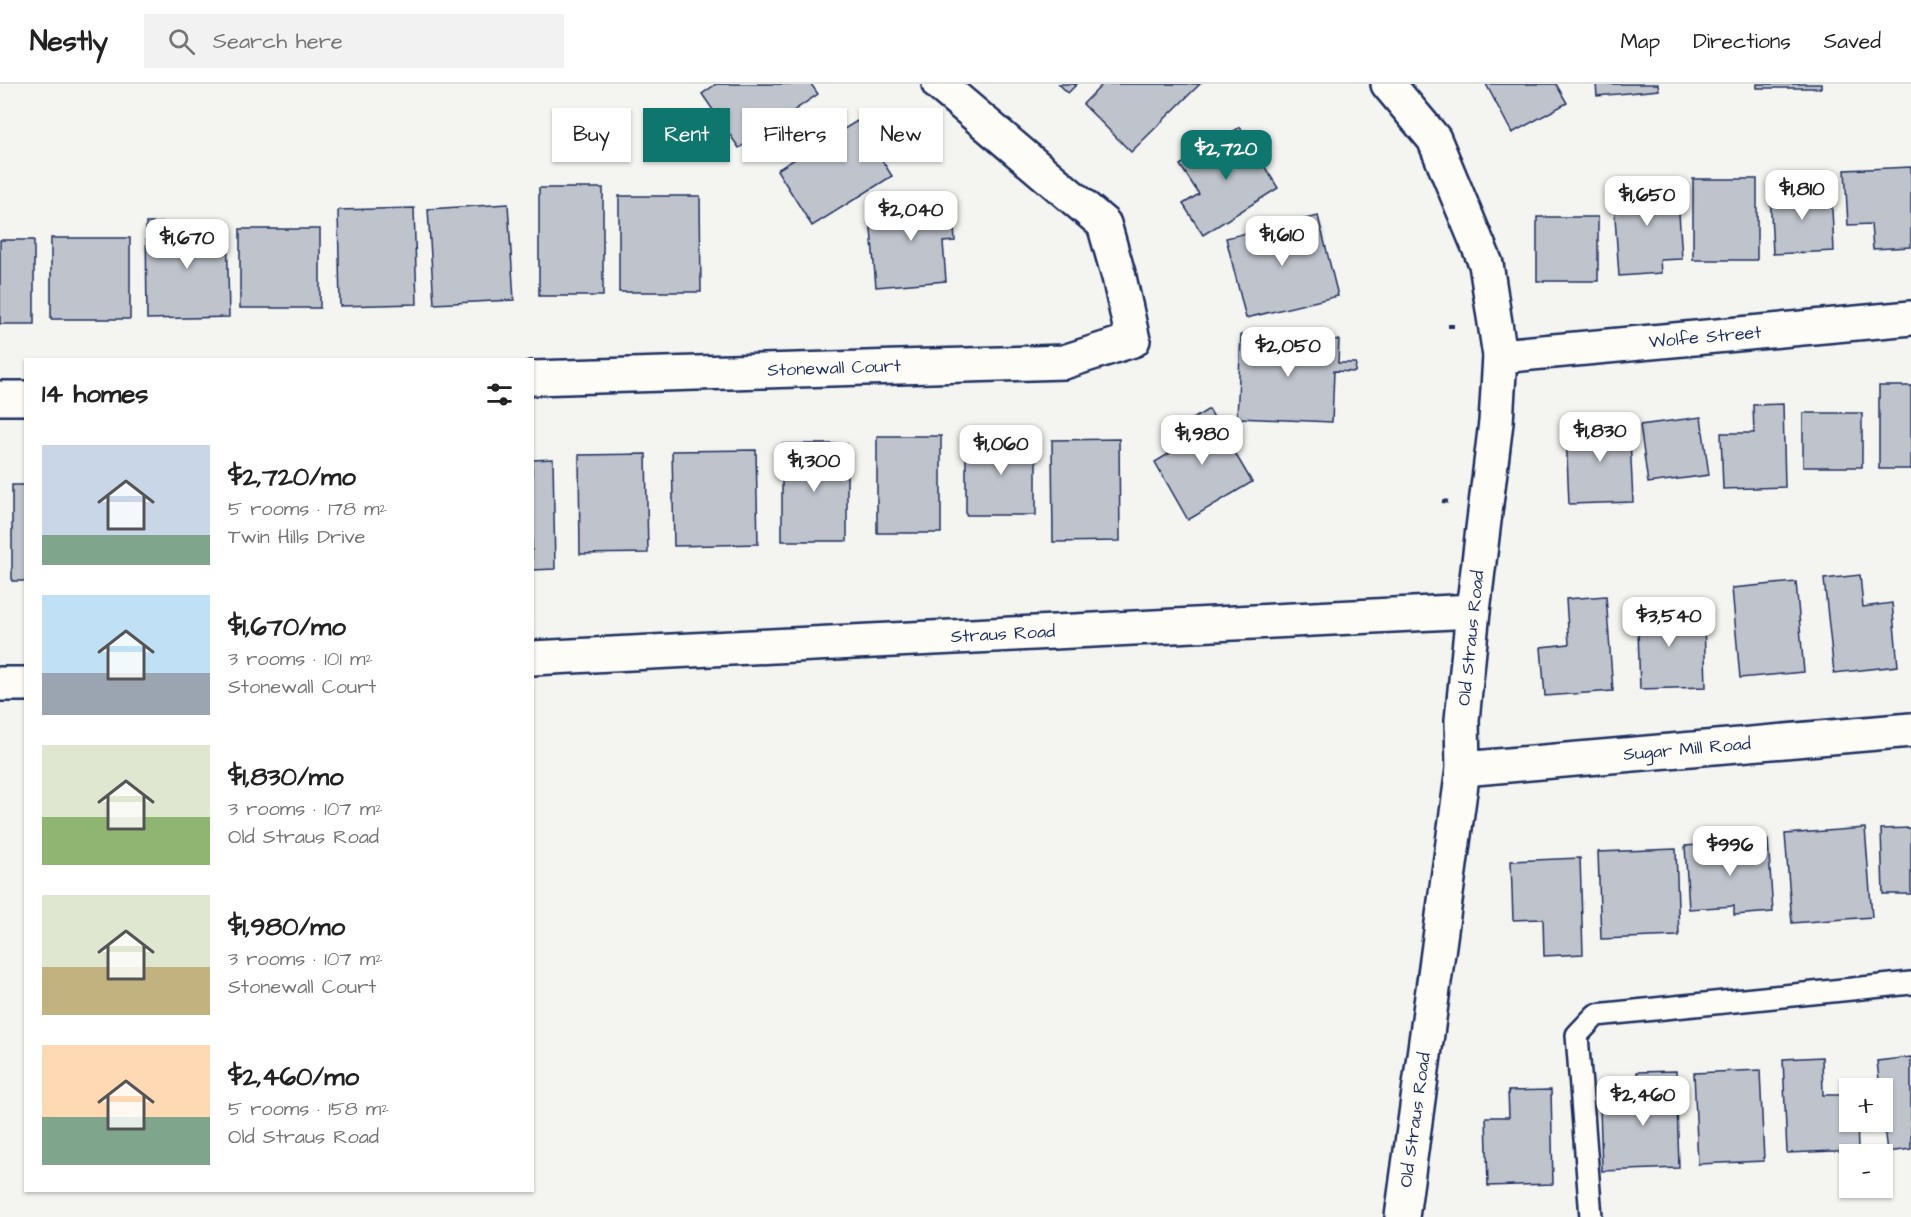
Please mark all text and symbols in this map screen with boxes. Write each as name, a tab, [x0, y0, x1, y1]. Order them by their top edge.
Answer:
search box	[144, 14, 564, 68]
text: Nestly	[30, 22, 108, 61]
icon: search	[165, 25, 198, 58]
text: Search here	[213, 26, 343, 57]
text: Map	[1620, 27, 1660, 56]
text: Directions	[1693, 27, 1791, 56]
text: Saved	[1824, 27, 1881, 56]
chip: Buy	[552, 108, 631, 162]
chip: Rent	[643, 108, 730, 162]
chip: Filters	[742, 108, 847, 162]
chip: New	[859, 108, 943, 162]
pin: $2,720	[1177, 130, 1275, 181]
text: $2,720	[1195, 135, 1257, 163]
pin: $1,810	[1753, 170, 1851, 221]
text: $1,810	[1779, 175, 1825, 203]
pin: $1,650	[1598, 176, 1696, 227]
text: $1,650	[1619, 181, 1675, 209]
pin: $2,040	[862, 191, 960, 242]
text: $2,040	[879, 196, 943, 224]
pin: $1,610	[1233, 216, 1331, 267]
pin: $1,670	[138, 219, 236, 270]
text: $1,610	[1260, 221, 1304, 249]
text: $1,670	[160, 224, 214, 252]
street label: Wolfe Street	[1648, 320, 1763, 354]
pin: $2,050	[1239, 327, 1337, 378]
text: $2,050	[1255, 332, 1321, 360]
street label: Stonewall Court	[767, 353, 902, 383]
text: 14 homes	[42, 376, 148, 412]
icon: filters	[483, 378, 516, 411]
pin: $1,830	[1551, 412, 1649, 463]
pin: $1,980	[1153, 415, 1251, 466]
text: $1,830	[1573, 417, 1627, 445]
text: $1,980	[1175, 420, 1229, 448]
pin: $1,060	[952, 425, 1050, 476]
text: $1,060	[973, 430, 1029, 458]
pin: $1,300	[765, 442, 863, 493]
text: $1,300	[788, 447, 840, 475]
text: $2,720/mo	[228, 459, 356, 495]
icon: home	[90, 469, 162, 541]
text: 5 rooms · 178 m²	[228, 495, 387, 523]
text: Twin Hills Drive	[228, 523, 365, 551]
street label: Old Straus Road	[1451, 569, 1491, 707]
pin: $3,540	[1620, 597, 1718, 648]
text: $3,540	[1636, 602, 1702, 630]
text: $1,670/mo	[228, 609, 346, 645]
icon: home	[90, 619, 162, 691]
street label: Straus Road	[950, 619, 1056, 649]
text: 3 rooms · 101 m²	[228, 645, 373, 673]
text: Stonewall Court	[228, 673, 376, 701]
street label: Sugar Mill Road	[1622, 731, 1752, 768]
text: $1,830/mo	[228, 759, 344, 795]
icon: home	[90, 769, 162, 841]
text: 3 rooms · 107 m²	[228, 795, 383, 823]
text: Old Straus Road	[228, 823, 379, 851]
pin: $996	[1694, 826, 1766, 877]
text: $996	[1707, 831, 1753, 859]
text: $1,980/mo	[228, 909, 345, 945]
icon: home	[90, 919, 162, 991]
text: 3 rooms · 107 m²	[228, 945, 383, 973]
text: Stonewall Court	[228, 973, 376, 1001]
street label: Old Straus Road	[1393, 1051, 1437, 1189]
text: $2,460/mo	[228, 1059, 359, 1095]
icon: home	[90, 1069, 162, 1141]
pin: $2,460	[1594, 1076, 1692, 1127]
map controls	[1839, 1078, 1893, 1198]
button: +	[1839, 1078, 1893, 1132]
text: $2,460	[1611, 1081, 1675, 1109]
text: 5 rooms · 158 m²	[228, 1095, 389, 1123]
text: Old Straus Road	[228, 1123, 379, 1151]
button: −	[1839, 1144, 1893, 1198]

